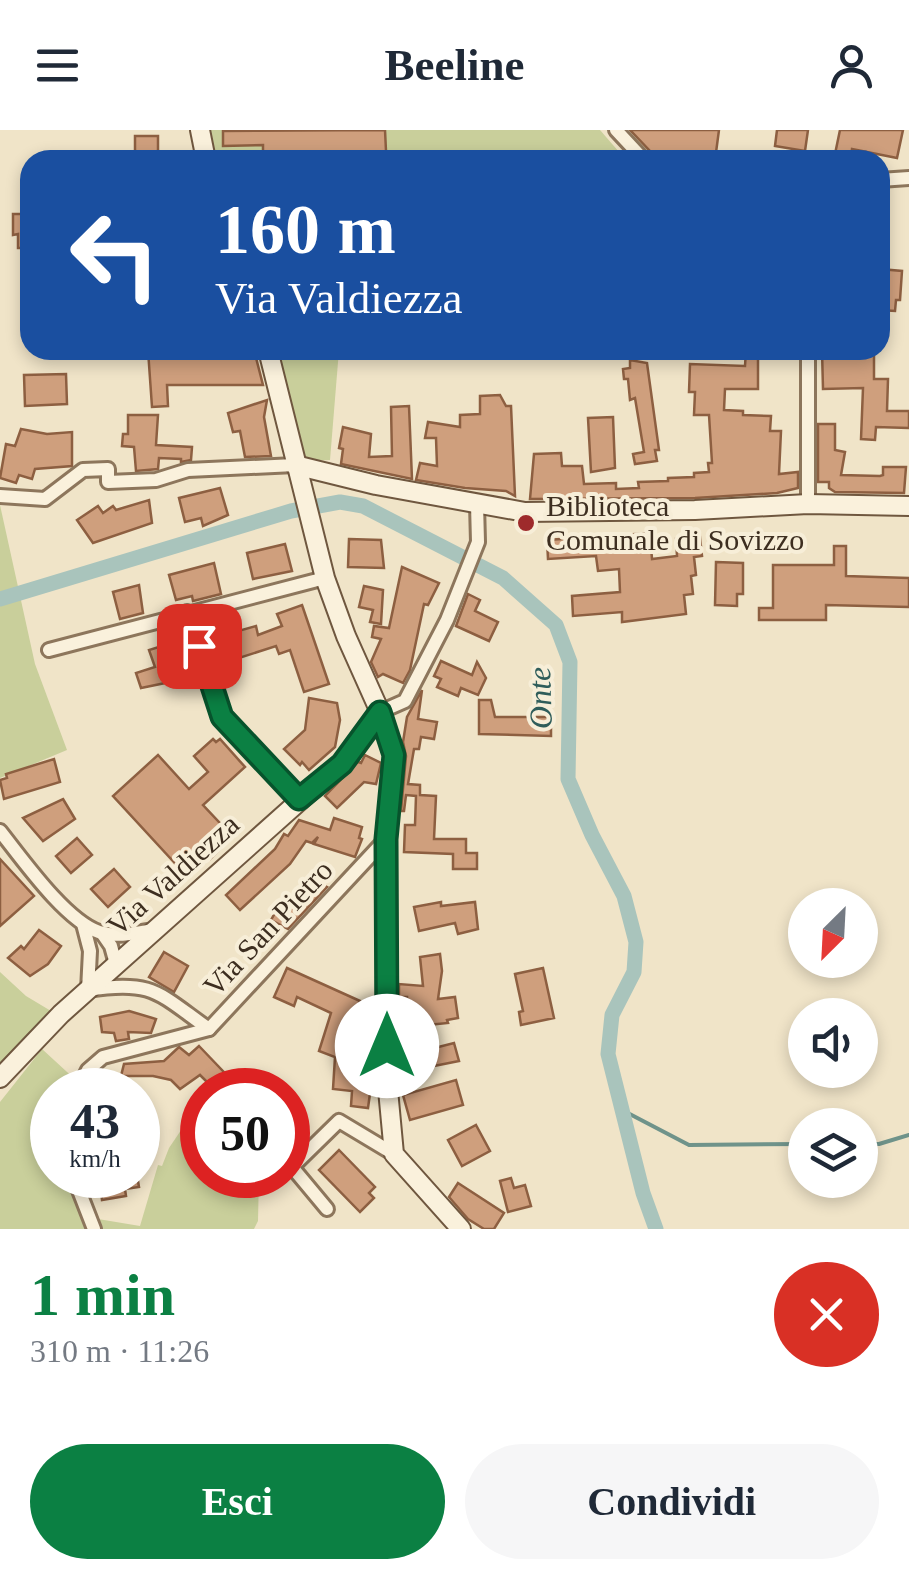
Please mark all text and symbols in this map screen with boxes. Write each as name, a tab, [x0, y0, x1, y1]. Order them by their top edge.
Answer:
icon: menu	[30, 38, 85, 93]
icon: person	[824, 38, 879, 93]
text: Beeline	[385, 40, 524, 90]
icon: left	[50, 190, 180, 320]
text: 160 m	[215, 191, 396, 268]
text: Via Valdiezza	[215, 273, 463, 323]
place label: Biblioteca Comunale di Sovizzo	[546, 489, 804, 556]
marker: Biblioteca Comunale di Sovizzo	[515, 512, 537, 534]
pin	[157, 604, 242, 689]
icon: arrive	[172, 619, 227, 674]
water label: Onte	[521, 666, 559, 730]
street label: Via Valdiezza	[100, 807, 245, 942]
street label: Via San Pietro	[197, 853, 339, 1002]
north arrow	[788, 888, 878, 978]
map controls	[788, 888, 878, 1198]
position arrow	[335, 994, 439, 1098]
button: sound	[788, 998, 878, 1088]
speed limit sign: 50	[180, 1068, 310, 1198]
text: 43	[70, 1093, 120, 1149]
button: layers	[788, 1108, 878, 1198]
text: km/h	[69, 1145, 121, 1172]
text: 1 min	[30, 1262, 175, 1328]
button: close	[774, 1262, 879, 1367]
text: 310 m · 11:26	[30, 1333, 209, 1369]
button: Esci	[30, 1444, 445, 1559]
button: Condividi	[465, 1444, 879, 1559]

